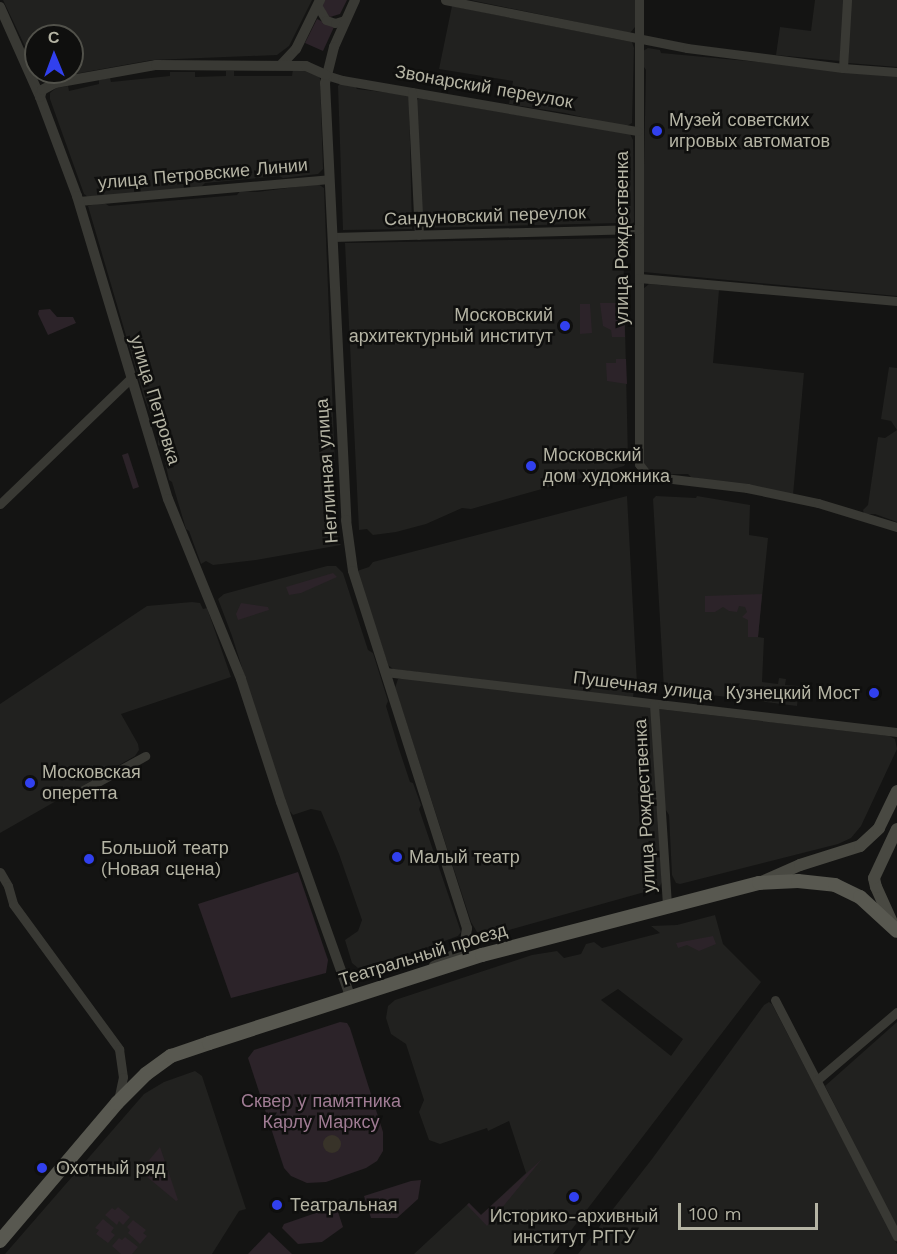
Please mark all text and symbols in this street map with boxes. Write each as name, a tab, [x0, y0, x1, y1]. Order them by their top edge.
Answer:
north arrow	[24, 24, 84, 84]
text: С	[48, 28, 60, 47]
street label: Звонарский переулок	[393, 61, 575, 113]
place label: Музей советских игровых автоматов	[669, 110, 830, 152]
marker: Музей советских игровых автоматов	[650, 124, 664, 138]
street label: улица Рождественка	[611, 151, 633, 325]
street label: улица Петровские Линии	[97, 154, 309, 194]
street label: Сандуновский переулок	[384, 202, 586, 230]
place label: Московский архитектурный институт	[349, 305, 553, 348]
marker: Московский архитектурный институт	[558, 319, 572, 333]
street label: улица Петровка	[125, 333, 185, 467]
street label: Неглинная улица	[311, 398, 343, 544]
place label: Московский дом художника	[543, 445, 670, 488]
marker: Московский дом художника	[524, 459, 538, 473]
street label: Пушечная улица	[572, 667, 714, 705]
place label: Кузнецкий Мост	[725, 682, 860, 704]
marker: Кузнецкий Мост	[865, 684, 883, 702]
street label: улица Рождественка	[630, 719, 660, 893]
place label: Московская оперетта	[42, 762, 141, 804]
marker: Московская оперетта	[23, 776, 37, 790]
place label: Большой театр (Новая сцена)	[101, 838, 229, 880]
place label: Малый театр	[409, 846, 520, 868]
marker: Малый театр	[390, 850, 404, 864]
marker: Большой театр (Новая сцена)	[82, 852, 96, 866]
street label: Театральный проезд	[336, 919, 510, 991]
park label: Сквер у памятника Карлу Марксу	[241, 1091, 401, 1134]
place label: Охотный ряд	[56, 1157, 166, 1179]
marker: Охотный ряд	[33, 1159, 51, 1177]
marker: Историко-архивный институт РГГУ	[567, 1190, 581, 1204]
scale bar	[681, 1191, 820, 1229]
place label: Театральная	[290, 1194, 397, 1216]
marker: Театральная	[268, 1196, 286, 1214]
text: 100 m	[689, 1203, 742, 1224]
place label: Историко-архивный институт РГГУ	[490, 1206, 658, 1248]

